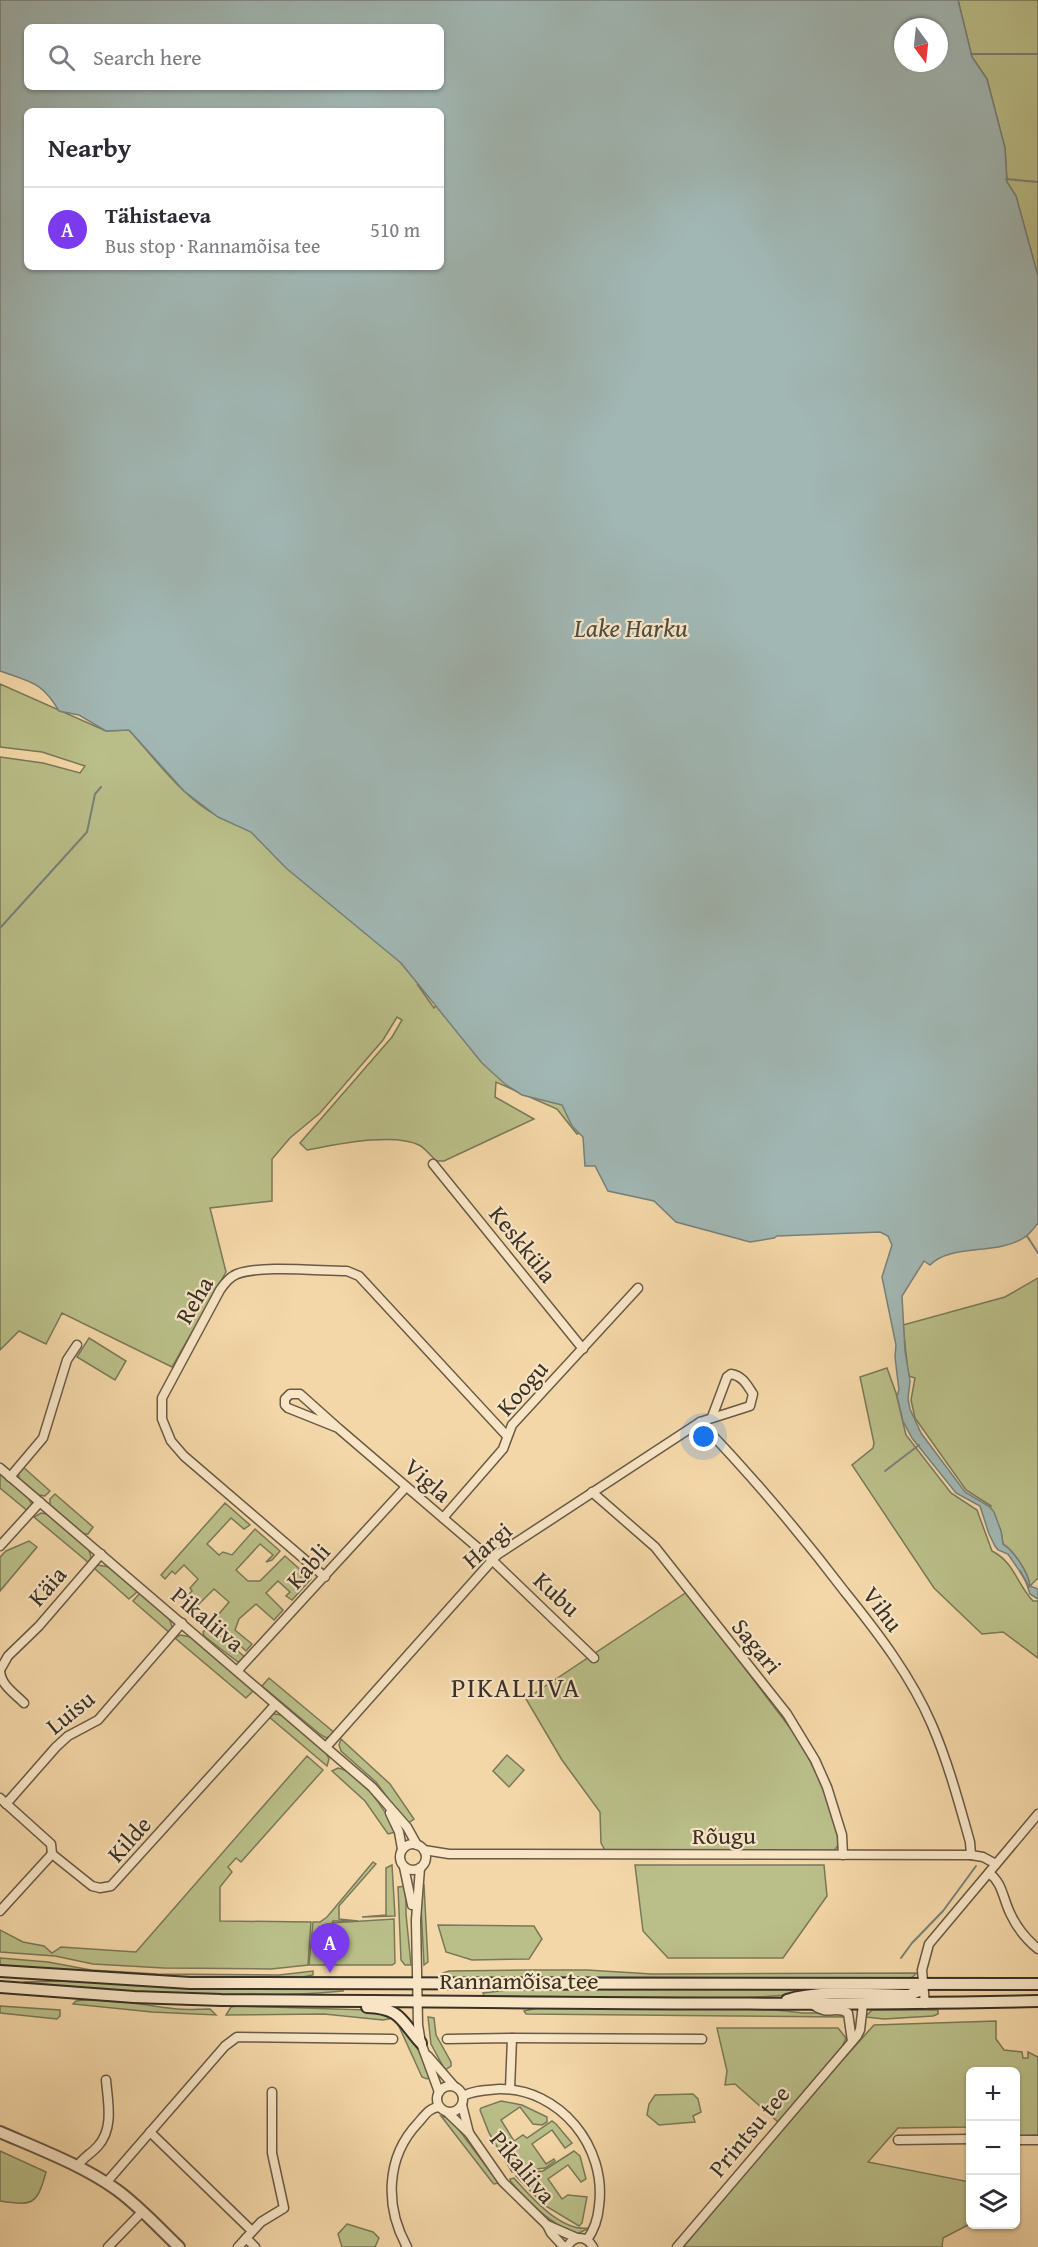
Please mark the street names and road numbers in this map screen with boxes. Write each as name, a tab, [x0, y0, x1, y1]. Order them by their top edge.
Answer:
street label: Keskküla	[481, 1198, 565, 1291]
street label: Reha	[166, 1269, 222, 1330]
street label: Koogu	[488, 1353, 556, 1423]
street label: Vigla	[397, 1450, 460, 1511]
street label: Hargi	[454, 1513, 520, 1577]
street label: Kabli	[278, 1535, 338, 1597]
street label: Käia	[19, 1558, 75, 1614]
street label: Kubu	[526, 1563, 588, 1625]
street label: Pikaliiva	[164, 1578, 253, 1661]
street label: Vihu	[854, 1579, 912, 1639]
street label: Sagari	[724, 1611, 791, 1682]
street label: Luisu	[38, 1681, 102, 1743]
street label: Kilde	[99, 1808, 159, 1870]
street label: Rõugu	[692, 1818, 756, 1853]
street label: Rannamõisa tee	[439, 1963, 599, 1998]
street label: Printsu tee	[700, 2078, 798, 2184]
street label: Pikaliiva	[482, 2123, 565, 2212]

